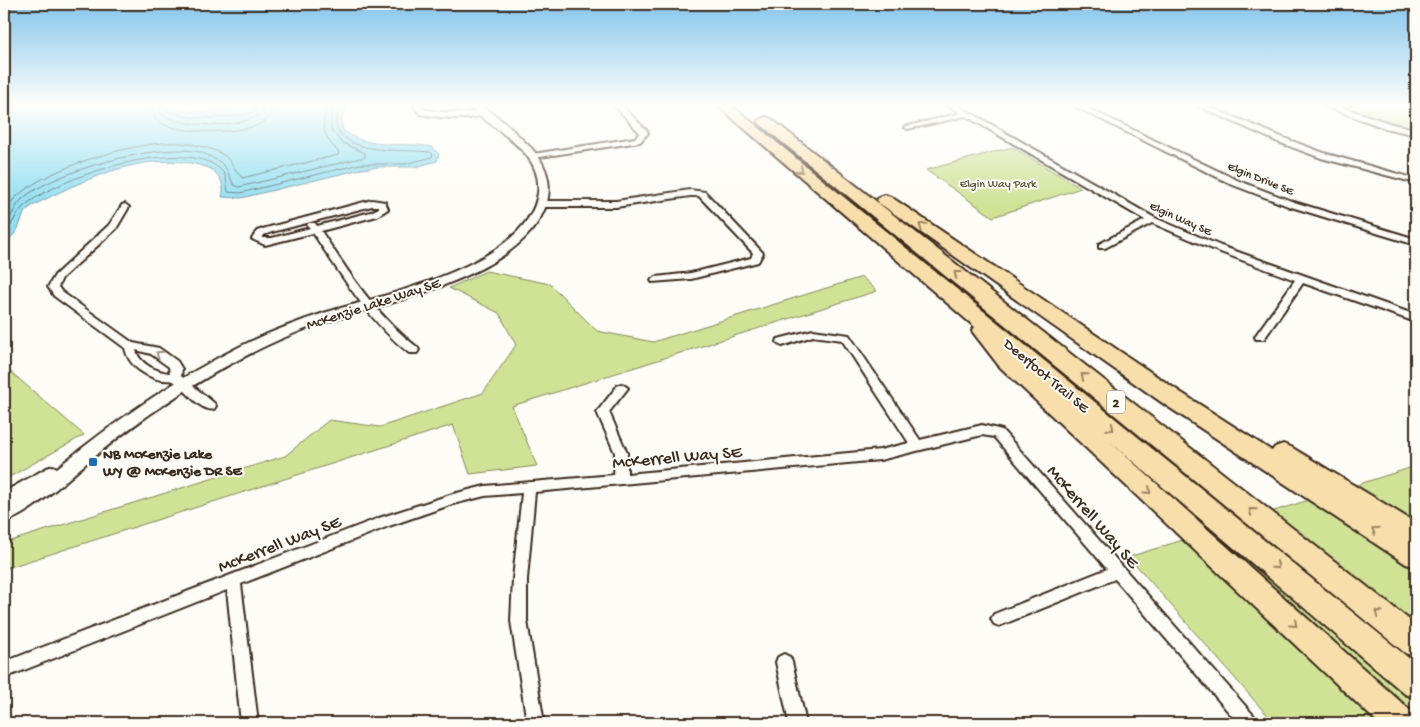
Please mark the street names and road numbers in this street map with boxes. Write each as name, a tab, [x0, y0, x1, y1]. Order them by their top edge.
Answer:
street label: Elgin Drive SE	[1225, 160, 1296, 200]
street label: Elgin Way SE	[1147, 200, 1214, 240]
street label: McKenzie Lake Way SE	[304, 275, 444, 335]
street label: Deerfoot Trail SE	[998, 335, 1093, 418]
road number: 2	[1107, 391, 1125, 414]
street label: McKerrell Way SE	[612, 442, 744, 475]
street label: McKerrell Way SE	[1042, 462, 1143, 574]
street label: McKerrell Way SE	[215, 512, 345, 578]

